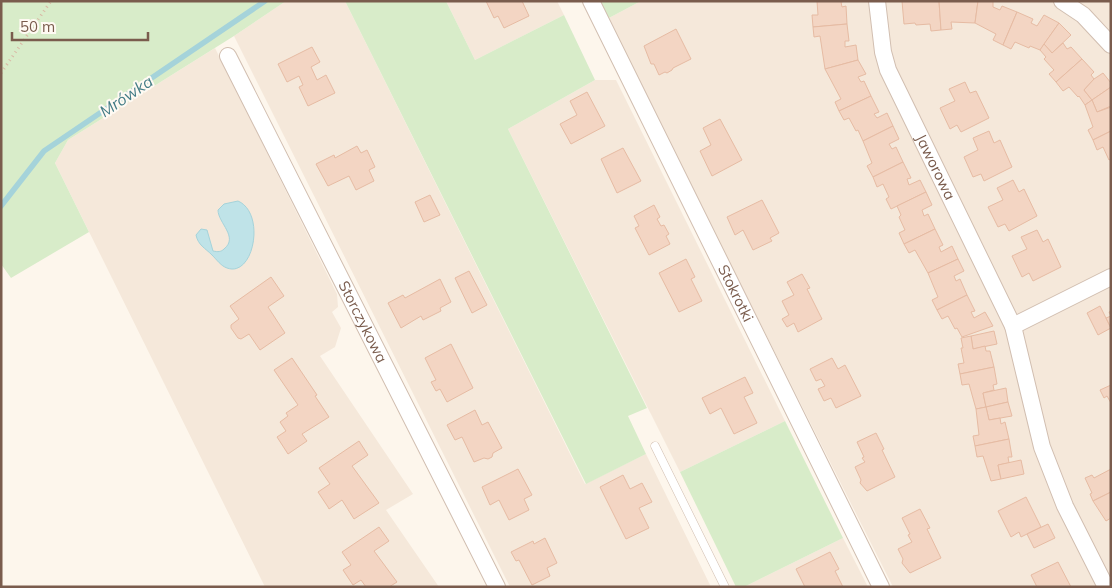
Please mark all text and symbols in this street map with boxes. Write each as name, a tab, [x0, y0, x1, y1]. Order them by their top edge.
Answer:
scale bar	[12, 10, 149, 42]
text: 50 m	[20, 17, 55, 36]
water label: Mrówka	[95, 71, 157, 121]
street label: Jaworowa	[912, 131, 960, 203]
street label: Stokrotki	[714, 261, 758, 325]
street label: Storczykowa	[334, 277, 392, 366]

